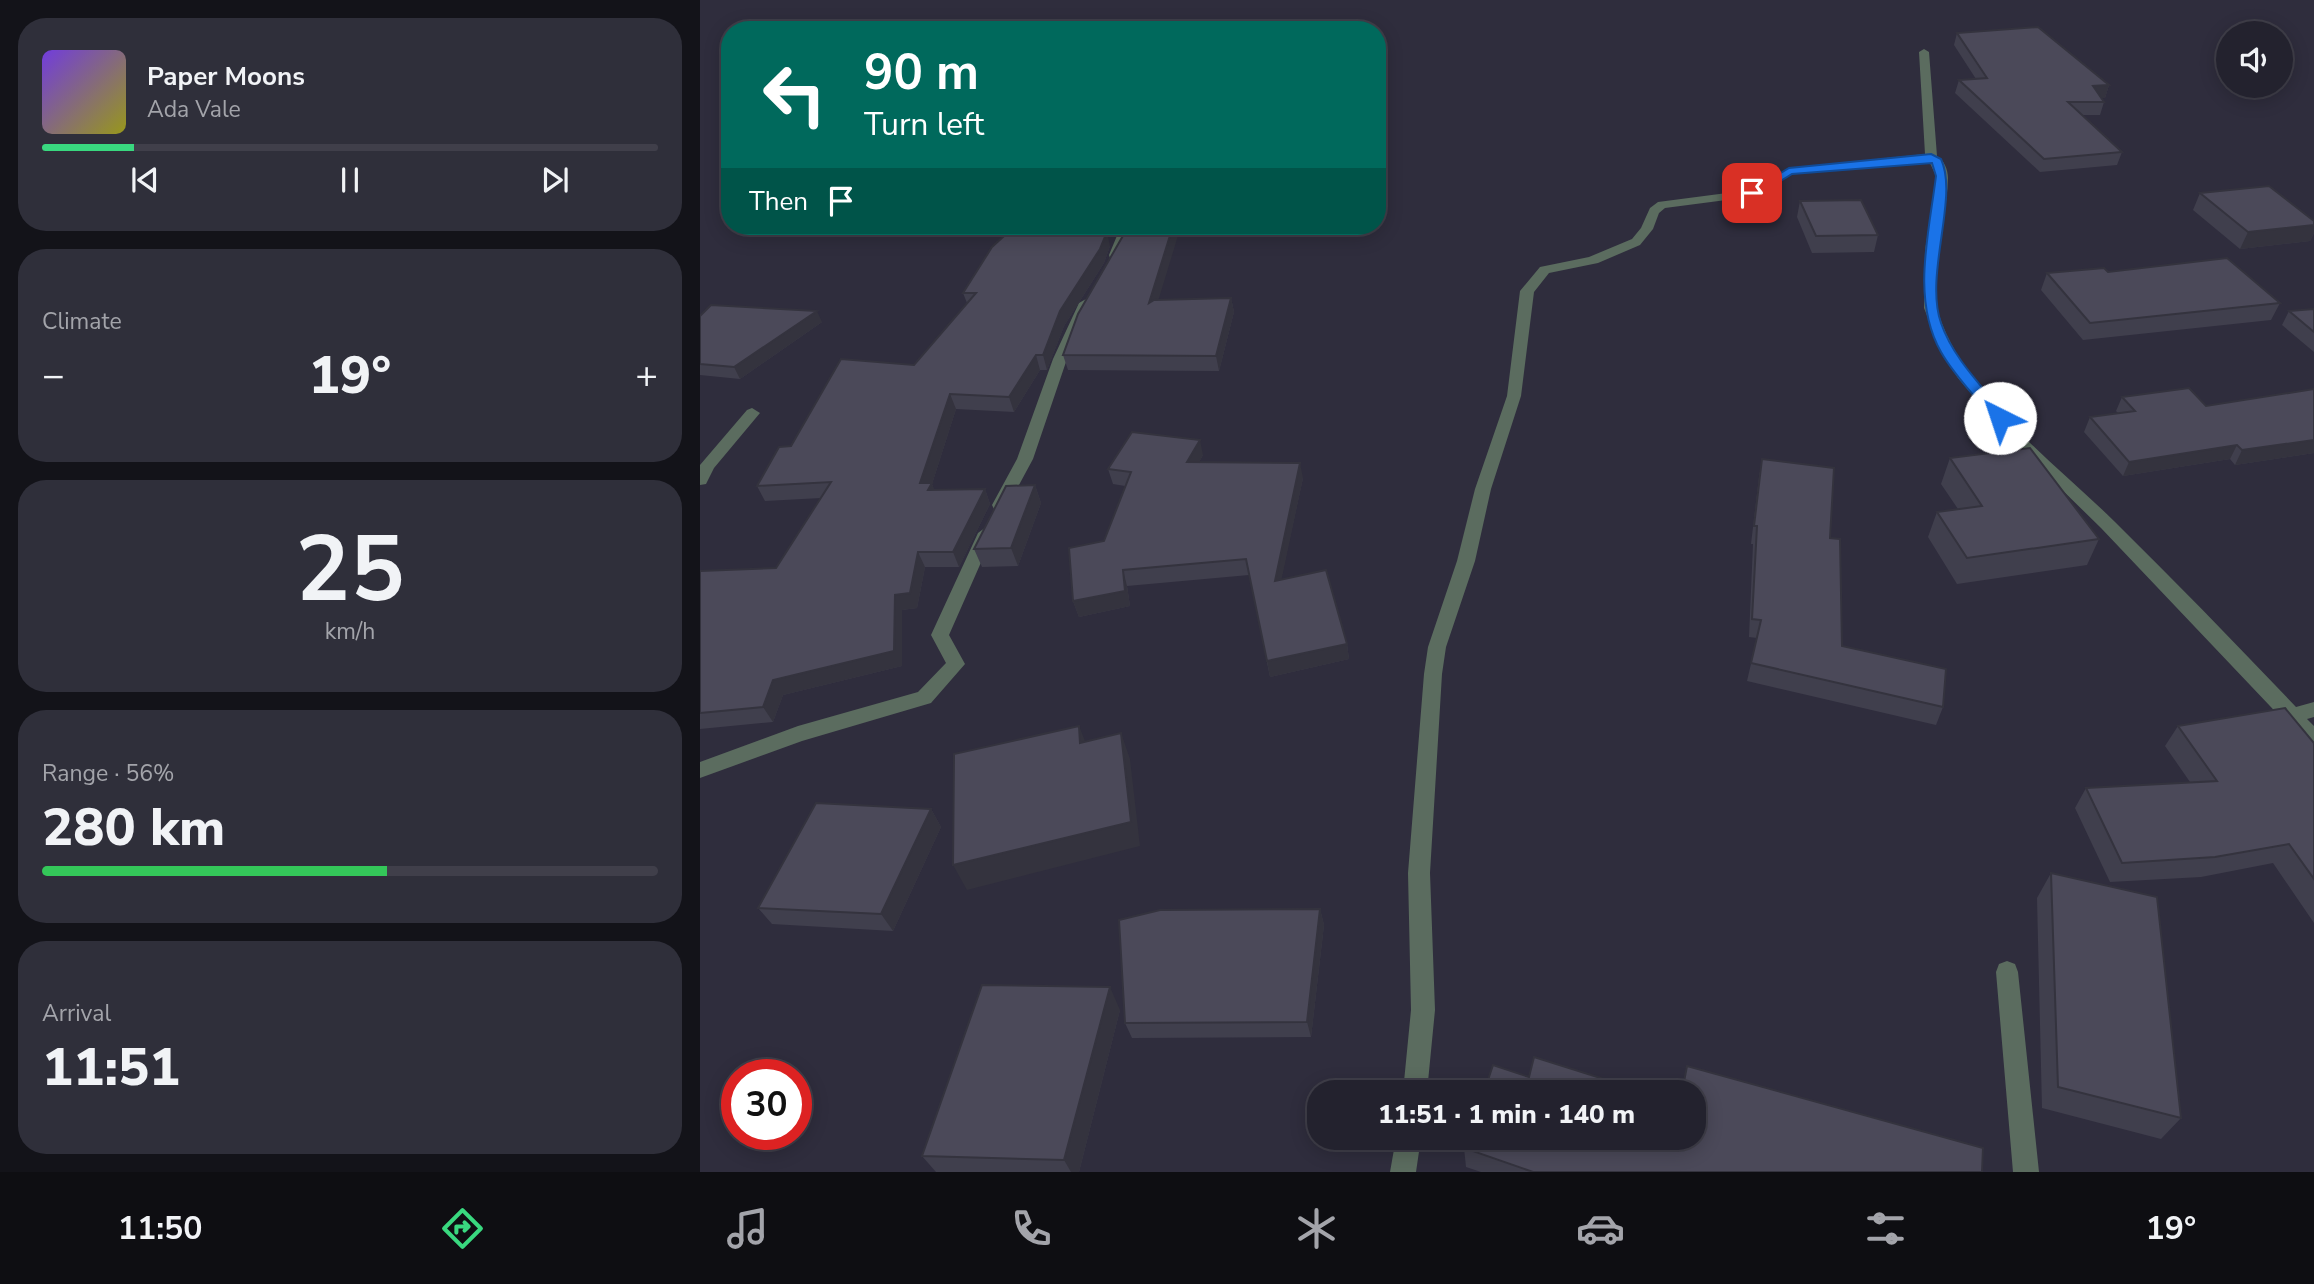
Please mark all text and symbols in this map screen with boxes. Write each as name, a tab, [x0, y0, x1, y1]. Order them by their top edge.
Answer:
map controls	[2216, 21, 2293, 98]
button: sound	[2216, 21, 2293, 98]
text: 90 m	[864, 39, 979, 106]
icon: left	[749, 49, 840, 140]
text: Paper Moons	[147, 59, 305, 94]
text: Ada Vale	[147, 94, 241, 125]
text: Turn left	[864, 103, 984, 146]
icon: previous	[126, 161, 164, 199]
icon: pause	[331, 161, 369, 199]
icon: next	[536, 161, 574, 199]
pin	[1722, 163, 1782, 223]
icon: arrive	[1733, 174, 1771, 212]
icon: arrive	[822, 182, 860, 220]
text: Then	[749, 184, 808, 219]
text: Climate	[42, 306, 122, 337]
text: 19°	[309, 340, 391, 411]
text: −	[42, 350, 65, 401]
text: +	[635, 350, 658, 401]
position arrow	[1963, 381, 2037, 455]
text: 25	[295, 508, 405, 632]
text: km/h	[325, 616, 375, 647]
text: Range · 56%	[42, 758, 174, 789]
text: 280 km	[42, 792, 225, 863]
text: Arrival	[42, 998, 111, 1029]
text: 11:51	[42, 1032, 180, 1103]
speed limit sign: 30	[721, 1059, 812, 1150]
text: 11:51 · 1 min · 140 m	[1378, 1097, 1635, 1132]
icon: directions	[438, 1204, 487, 1253]
icon: music	[723, 1204, 772, 1253]
icon: phone	[1007, 1204, 1056, 1253]
icon: climate	[1292, 1204, 1341, 1253]
icon: car	[1576, 1204, 1625, 1253]
icon: filters	[1861, 1204, 1910, 1253]
text: 11:50	[118, 1207, 203, 1250]
text: 19°	[2146, 1207, 2196, 1250]

